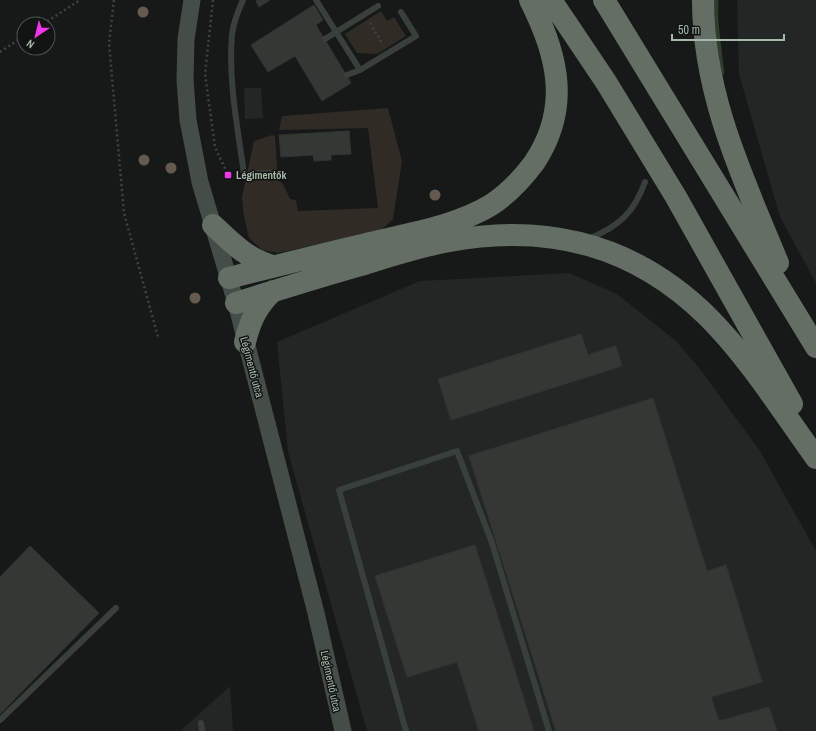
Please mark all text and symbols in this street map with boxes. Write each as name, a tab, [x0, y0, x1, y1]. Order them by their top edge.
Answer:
north arrow	[16, 16, 56, 56]
scale bar	[672, 16, 784, 42]
text: 50 m	[678, 22, 700, 38]
text: N	[24, 37, 37, 52]
place label: Légimentők	[236, 168, 288, 182]
marker: Légimentők	[223, 170, 233, 180]
street label: Légimentő utca	[237, 335, 267, 399]
street label: Légimentő utca	[318, 649, 344, 713]

